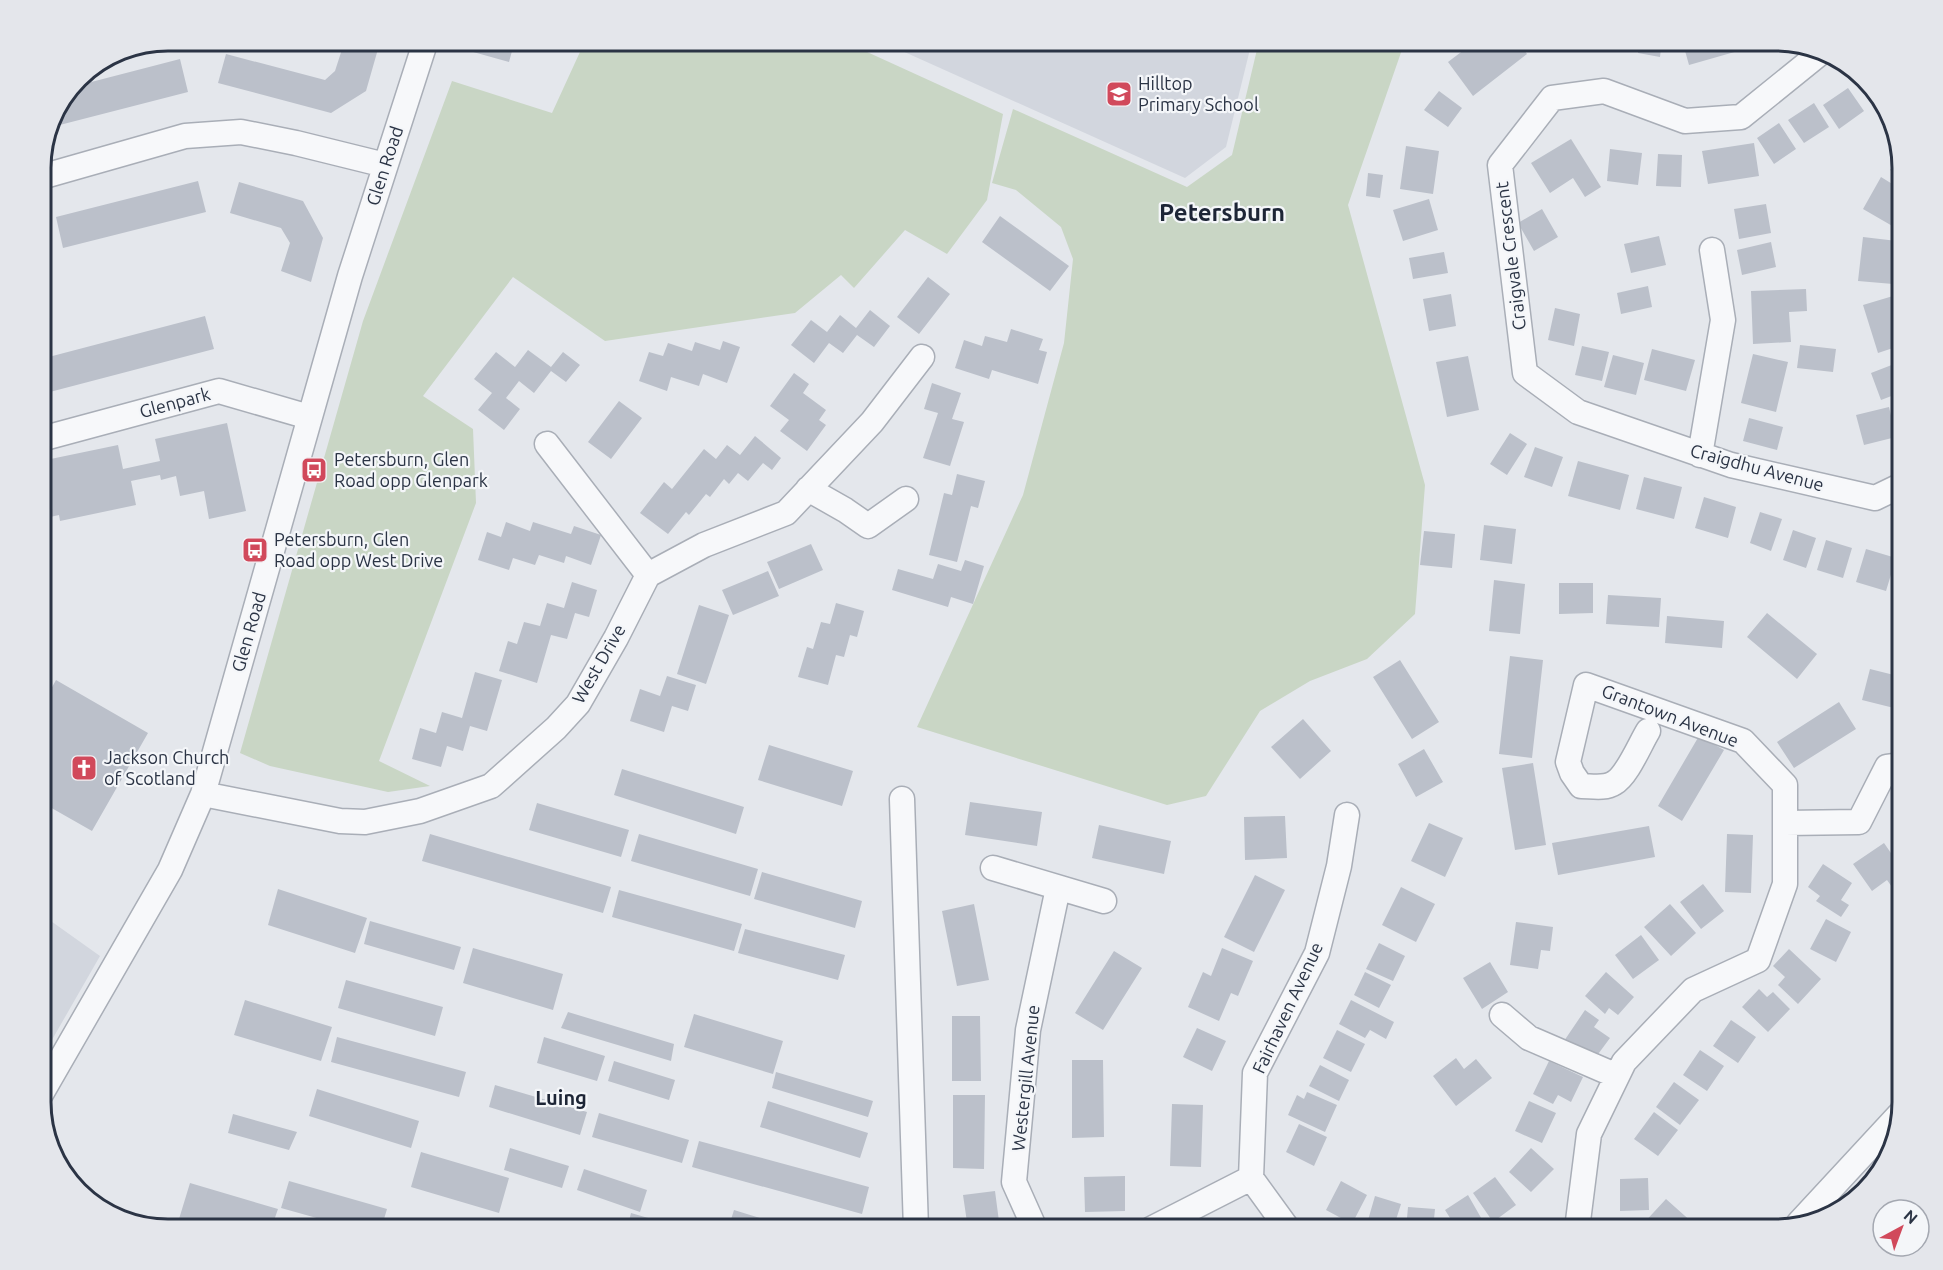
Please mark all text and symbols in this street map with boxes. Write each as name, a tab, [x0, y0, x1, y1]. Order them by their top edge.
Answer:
place label: Hilltop Primary School	[1138, 73, 1259, 114]
school or university icon: Hilltop Primary School	[1104, 79, 1134, 109]
street label: Glen Road	[362, 123, 406, 208]
street label: Craigvale Crescent	[1491, 181, 1529, 332]
district label: Petersburn	[1159, 199, 1285, 226]
street label: Glenpark	[137, 383, 212, 421]
street label: Craigdhu Avenue	[1688, 440, 1826, 495]
place label: Petersburn, Glen Road opp Glenpark	[334, 449, 488, 490]
bus stop icon: Petersburn, Glen Road opp Glenpark	[299, 455, 329, 485]
place label: Petersburn, Glen Road opp West Drive	[274, 529, 443, 570]
bus stop icon: Petersburn, Glen Road opp West Drive	[240, 535, 270, 565]
street label: Glen Road	[227, 589, 269, 674]
street label: West Drive	[568, 620, 629, 707]
street label: Grantown Avenue	[1599, 680, 1742, 750]
place label: Jackson Church of Scotland	[104, 747, 229, 788]
church icon: Jackson Church of Scotland	[69, 753, 99, 783]
street label: Fairhaven Avenue	[1248, 939, 1326, 1076]
street label: Westergill Avenue	[1007, 1004, 1043, 1152]
district label: Luing	[535, 1086, 587, 1109]
north arrow	[1871, 1198, 1931, 1258]
text: N	[1900, 1206, 1921, 1227]

